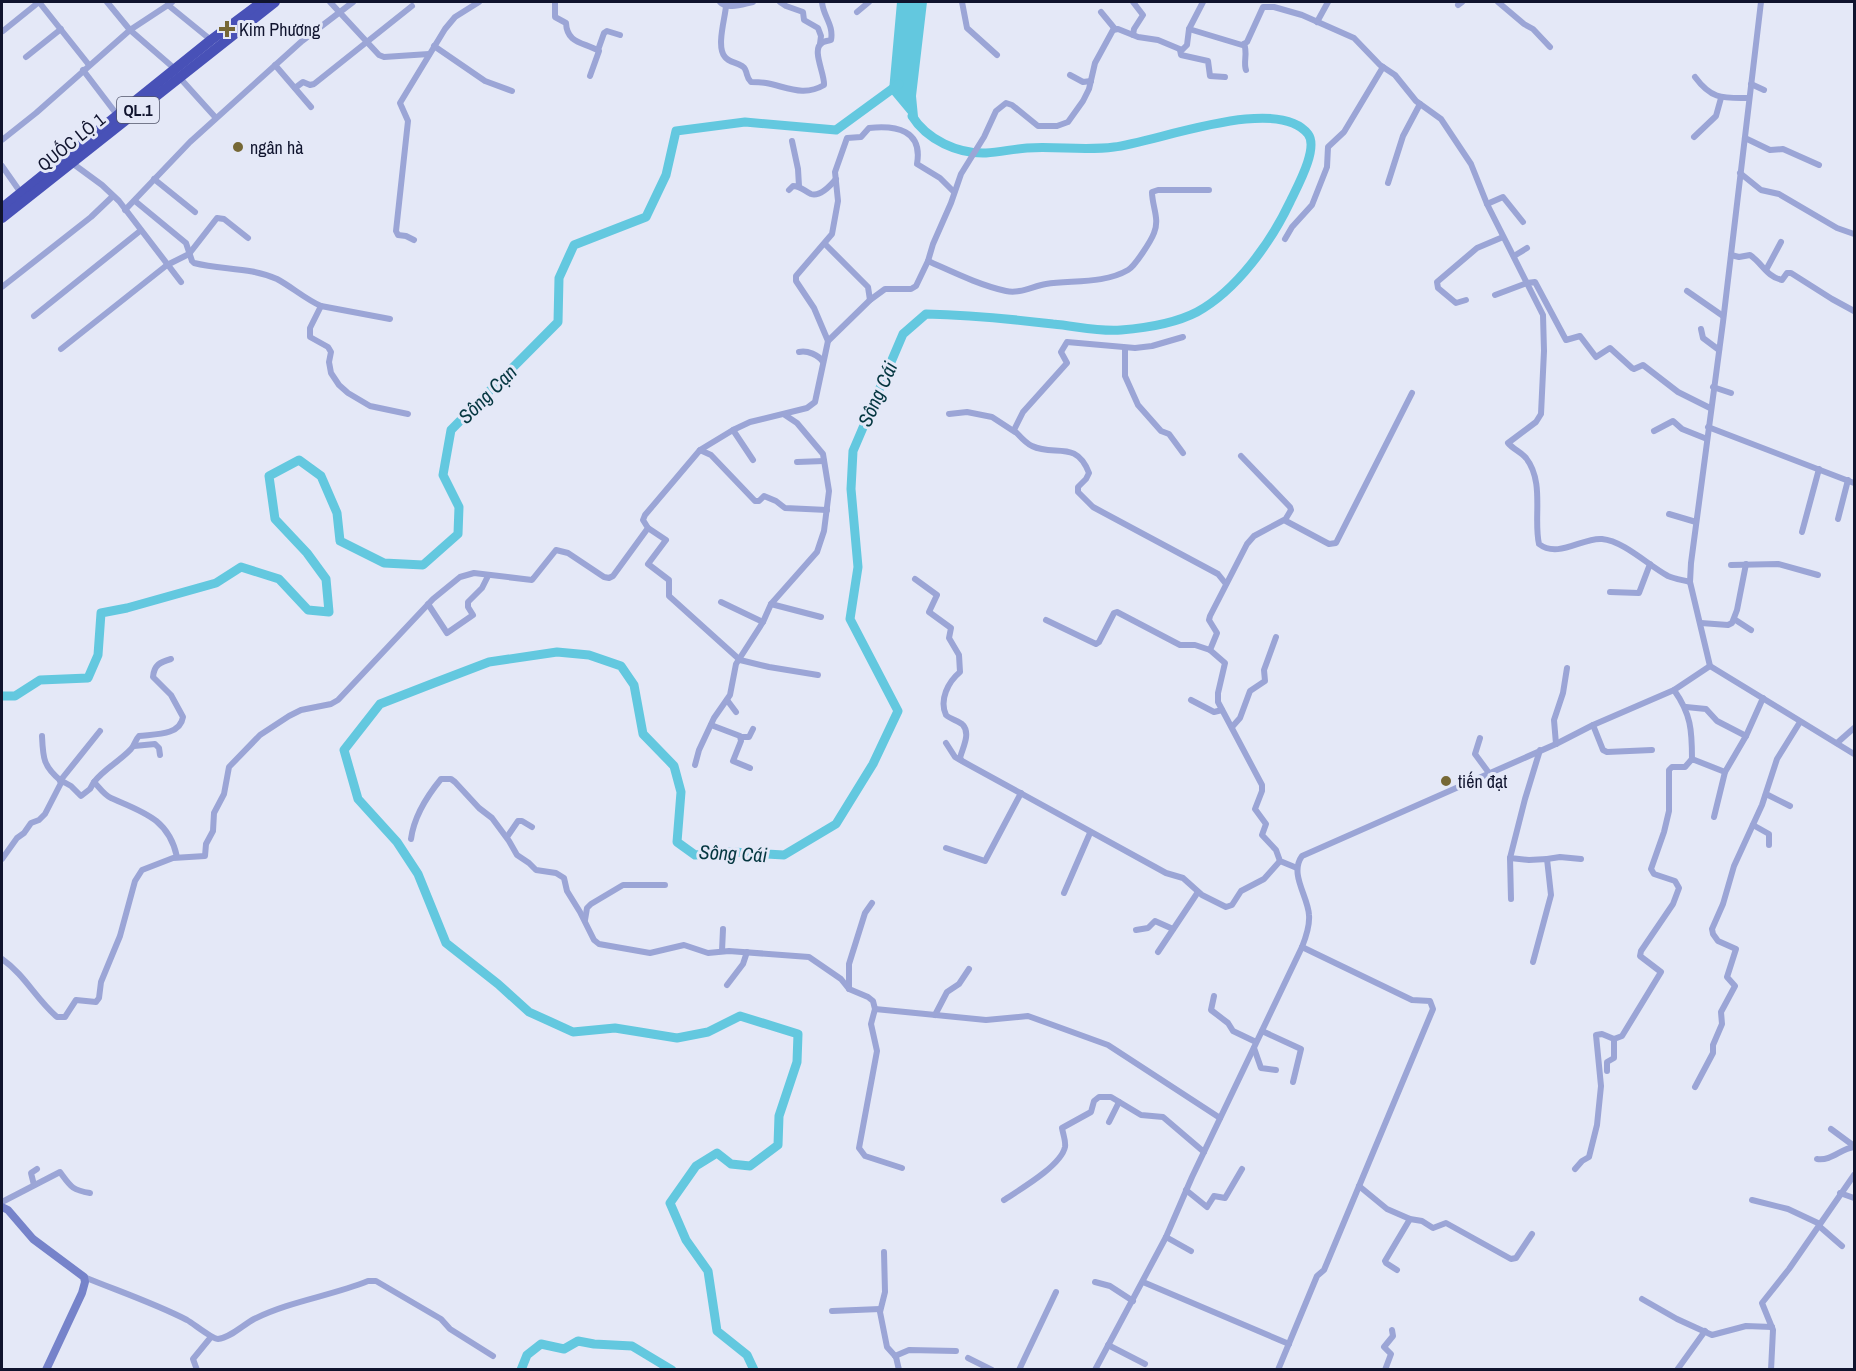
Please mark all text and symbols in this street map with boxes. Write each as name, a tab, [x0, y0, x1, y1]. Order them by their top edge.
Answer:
place label: Kim Phương	[239, 17, 321, 42]
marker: Kim Phương	[220, 22, 234, 36]
road number: QL.1	[117, 97, 159, 123]
street label: QUỐC LỘ 1	[32, 106, 111, 177]
place label: ngân hà	[250, 135, 303, 160]
marker: ngân hà	[231, 140, 245, 154]
water label: Sông Cái	[851, 357, 903, 431]
water label: Sông Cạn	[452, 359, 522, 429]
place label: tiến đạt	[1458, 769, 1507, 794]
marker: tiến đạt	[1439, 774, 1453, 788]
water label: Sông Cái	[698, 838, 768, 868]

